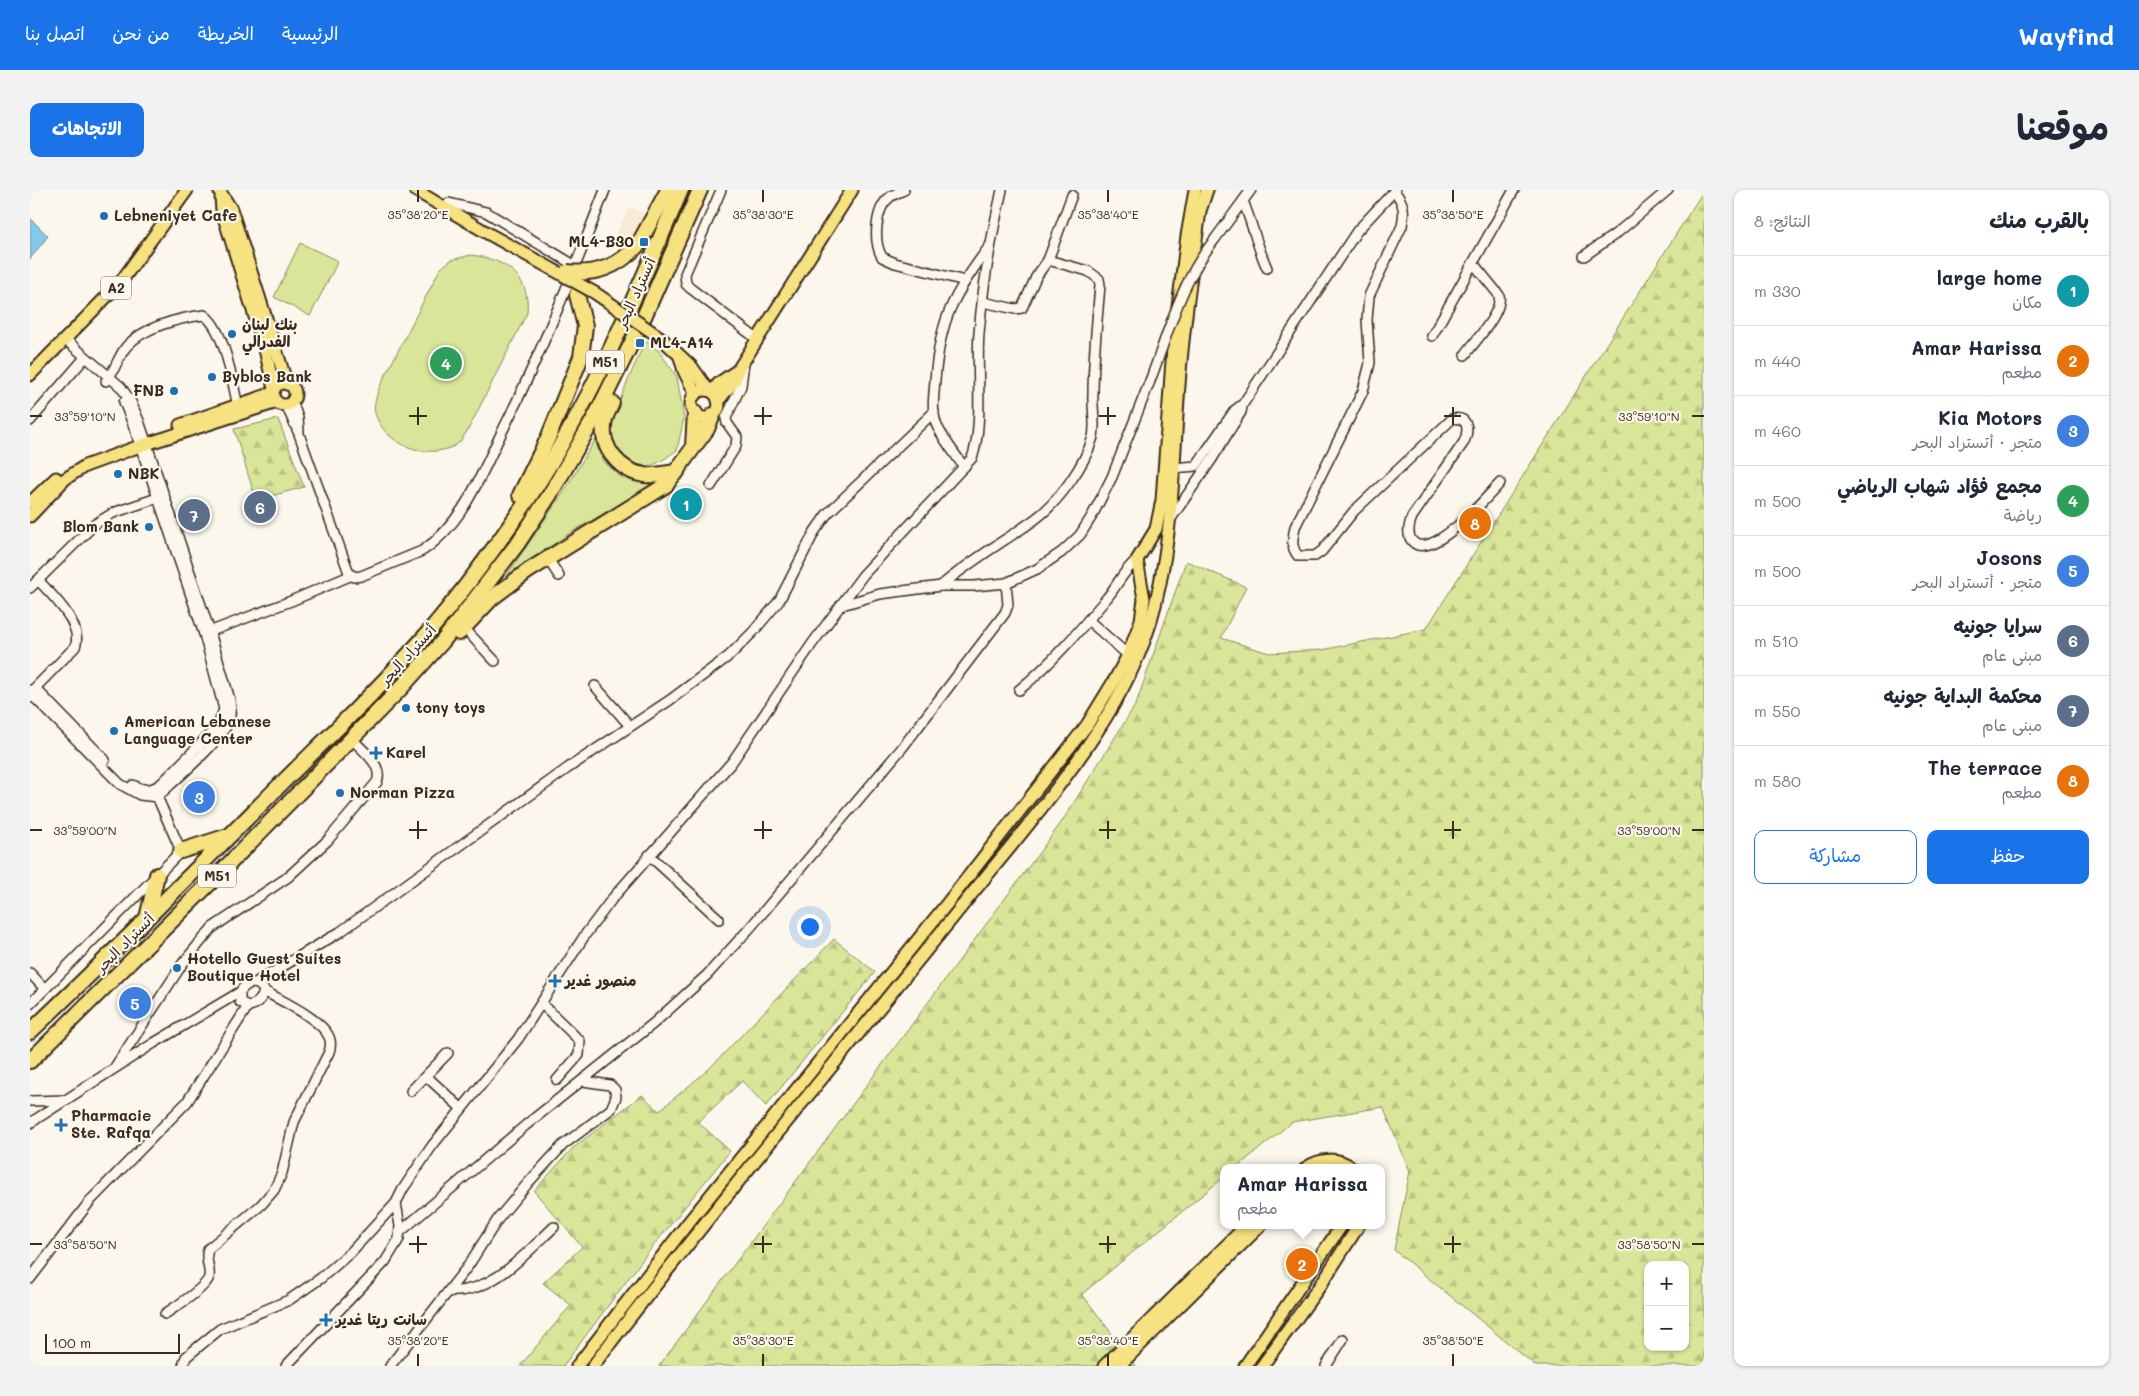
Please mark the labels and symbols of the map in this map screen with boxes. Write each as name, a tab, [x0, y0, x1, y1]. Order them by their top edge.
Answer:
place label: Lebneniyet Cafe	[114, 205, 237, 225]
text: 35°38'20"E	[388, 206, 449, 222]
text: 35°38'30"E	[732, 206, 794, 222]
text: 35°38'40"E	[1077, 206, 1139, 222]
text: 35°38'50"E	[1422, 206, 1484, 222]
marker: Lebneniyet Cafe	[98, 210, 110, 222]
place label: ML4-B30	[569, 231, 634, 251]
marker: ML4-B30	[638, 236, 650, 248]
street label: أتستراد البحر	[610, 254, 660, 332]
road number: A2	[101, 276, 131, 300]
place label: بنك لبنان الفدرالي	[242, 314, 297, 356]
marker: بنك لبنان الفدرالي	[226, 328, 238, 340]
place label: ML4-A14	[650, 332, 714, 352]
marker: ML4-A14	[634, 337, 646, 349]
pin: 4	[430, 344, 462, 382]
road number: M51	[586, 350, 624, 373]
place label: Byblos Bank	[222, 366, 312, 386]
marker: Byblos Bank	[206, 371, 218, 383]
place label: FNB	[133, 380, 164, 400]
marker: FNB	[168, 385, 180, 397]
text: 33°59'10"N	[54, 408, 116, 424]
text: 33°59'10"N	[1618, 408, 1680, 424]
place label: NBK	[128, 463, 159, 483]
marker: NBK	[112, 468, 124, 480]
pin: 1	[670, 485, 702, 523]
pin: 6	[244, 488, 276, 526]
pin: 7	[178, 496, 210, 534]
pin: 8	[1459, 504, 1491, 542]
place label: Blom Bank	[62, 516, 139, 536]
marker: Blom Bank	[143, 521, 155, 533]
street label: أتستراد البحر	[374, 619, 440, 690]
place label: tony toys	[416, 697, 485, 717]
marker: tony toys	[400, 702, 412, 714]
place label: American Lebanese Language Center	[124, 711, 271, 748]
marker: American Lebanese Language Center	[108, 725, 120, 737]
place label: Karel	[386, 742, 426, 762]
marker: Karel	[370, 747, 382, 759]
pin: 3	[183, 778, 215, 816]
place label: Norman Pizza	[350, 782, 455, 802]
marker: Norman Pizza	[334, 787, 346, 799]
text: 33°59'00"N	[53, 822, 117, 838]
text: 33°59'00"N	[1617, 822, 1681, 838]
road number: M51	[198, 864, 236, 888]
street label: أتستراد البحر	[90, 908, 158, 977]
your location	[797, 914, 823, 940]
place label: Hotello Guest Suites Boutique Hotel	[187, 948, 341, 985]
marker: Hotello Guest Suites Boutique Hotel	[171, 962, 183, 974]
place label: منصور غدير	[563, 970, 636, 991]
marker: منصور غدير	[549, 975, 561, 987]
pin: 5	[119, 984, 151, 1022]
place label: Pharmacie Ste. Rafqa	[71, 1105, 151, 1142]
marker: Pharmacie Ste. Rafqa	[55, 1119, 67, 1131]
text: 33°58'50"N	[53, 1236, 117, 1252]
text: 33°58'50"N	[1617, 1236, 1681, 1252]
pin: 2	[1286, 1245, 1318, 1283]
place label: سانت ريتا غدير	[334, 1309, 427, 1329]
marker: سانت ريتا غدير	[320, 1314, 332, 1326]
scale bar	[45, 1331, 180, 1354]
text: 35°38'20"E	[388, 1332, 449, 1348]
text: 35°38'30"E	[732, 1332, 794, 1348]
text: 35°38'40"E	[1077, 1332, 1139, 1348]
text: 35°38'50"E	[1422, 1332, 1484, 1348]

